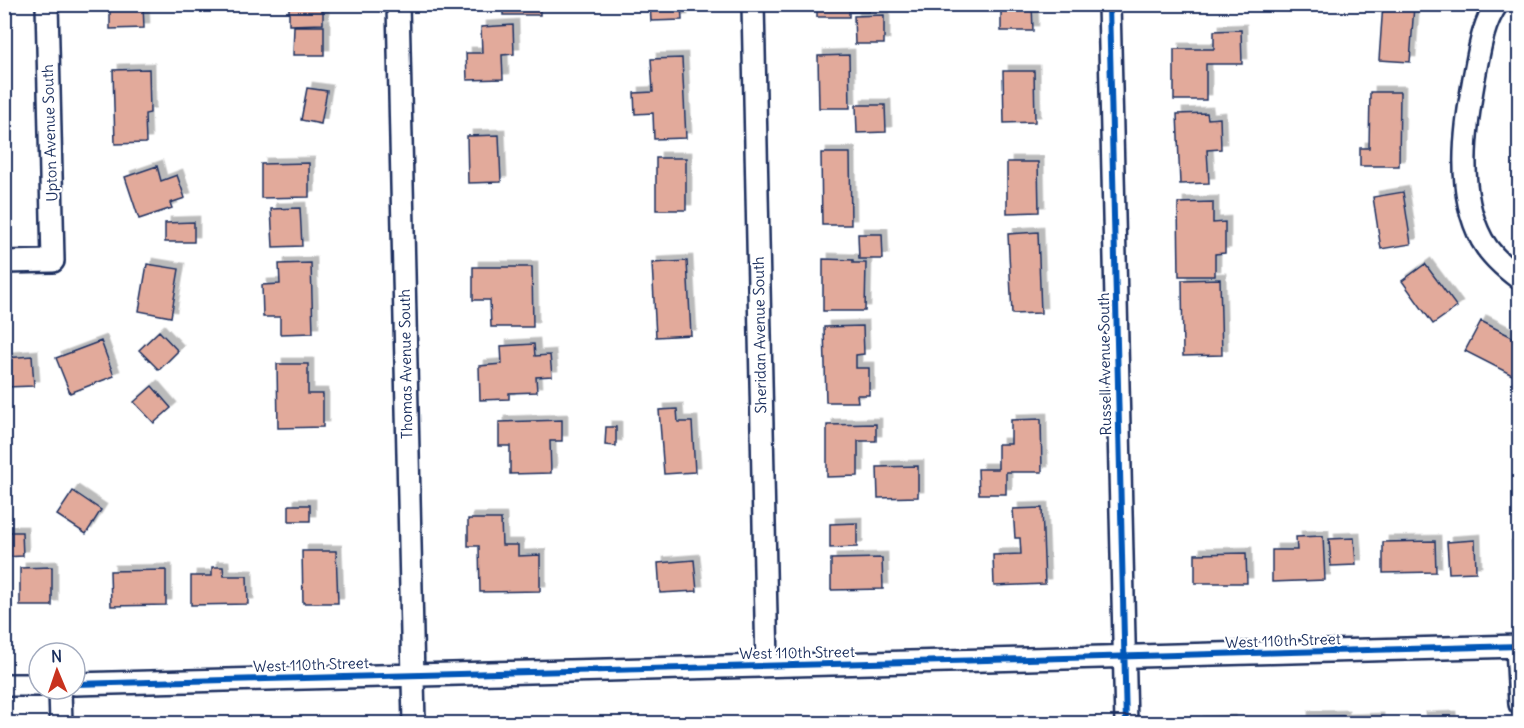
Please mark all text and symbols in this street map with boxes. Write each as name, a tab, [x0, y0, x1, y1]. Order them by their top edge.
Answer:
street label: Upton Avenue South	[38, 64, 61, 202]
street label: Sheridan Avenue South	[749, 256, 770, 414]
street label: Thomas Avenue South	[395, 288, 416, 439]
street label: Russell Avenue South	[1094, 292, 1115, 436]
street label: West 110th Street	[1225, 629, 1341, 652]
north arrow	[27, 641, 87, 701]
street label: West 110th Street	[739, 642, 855, 663]
text: N	[51, 646, 62, 666]
street label: West 110th Street	[253, 653, 369, 676]

